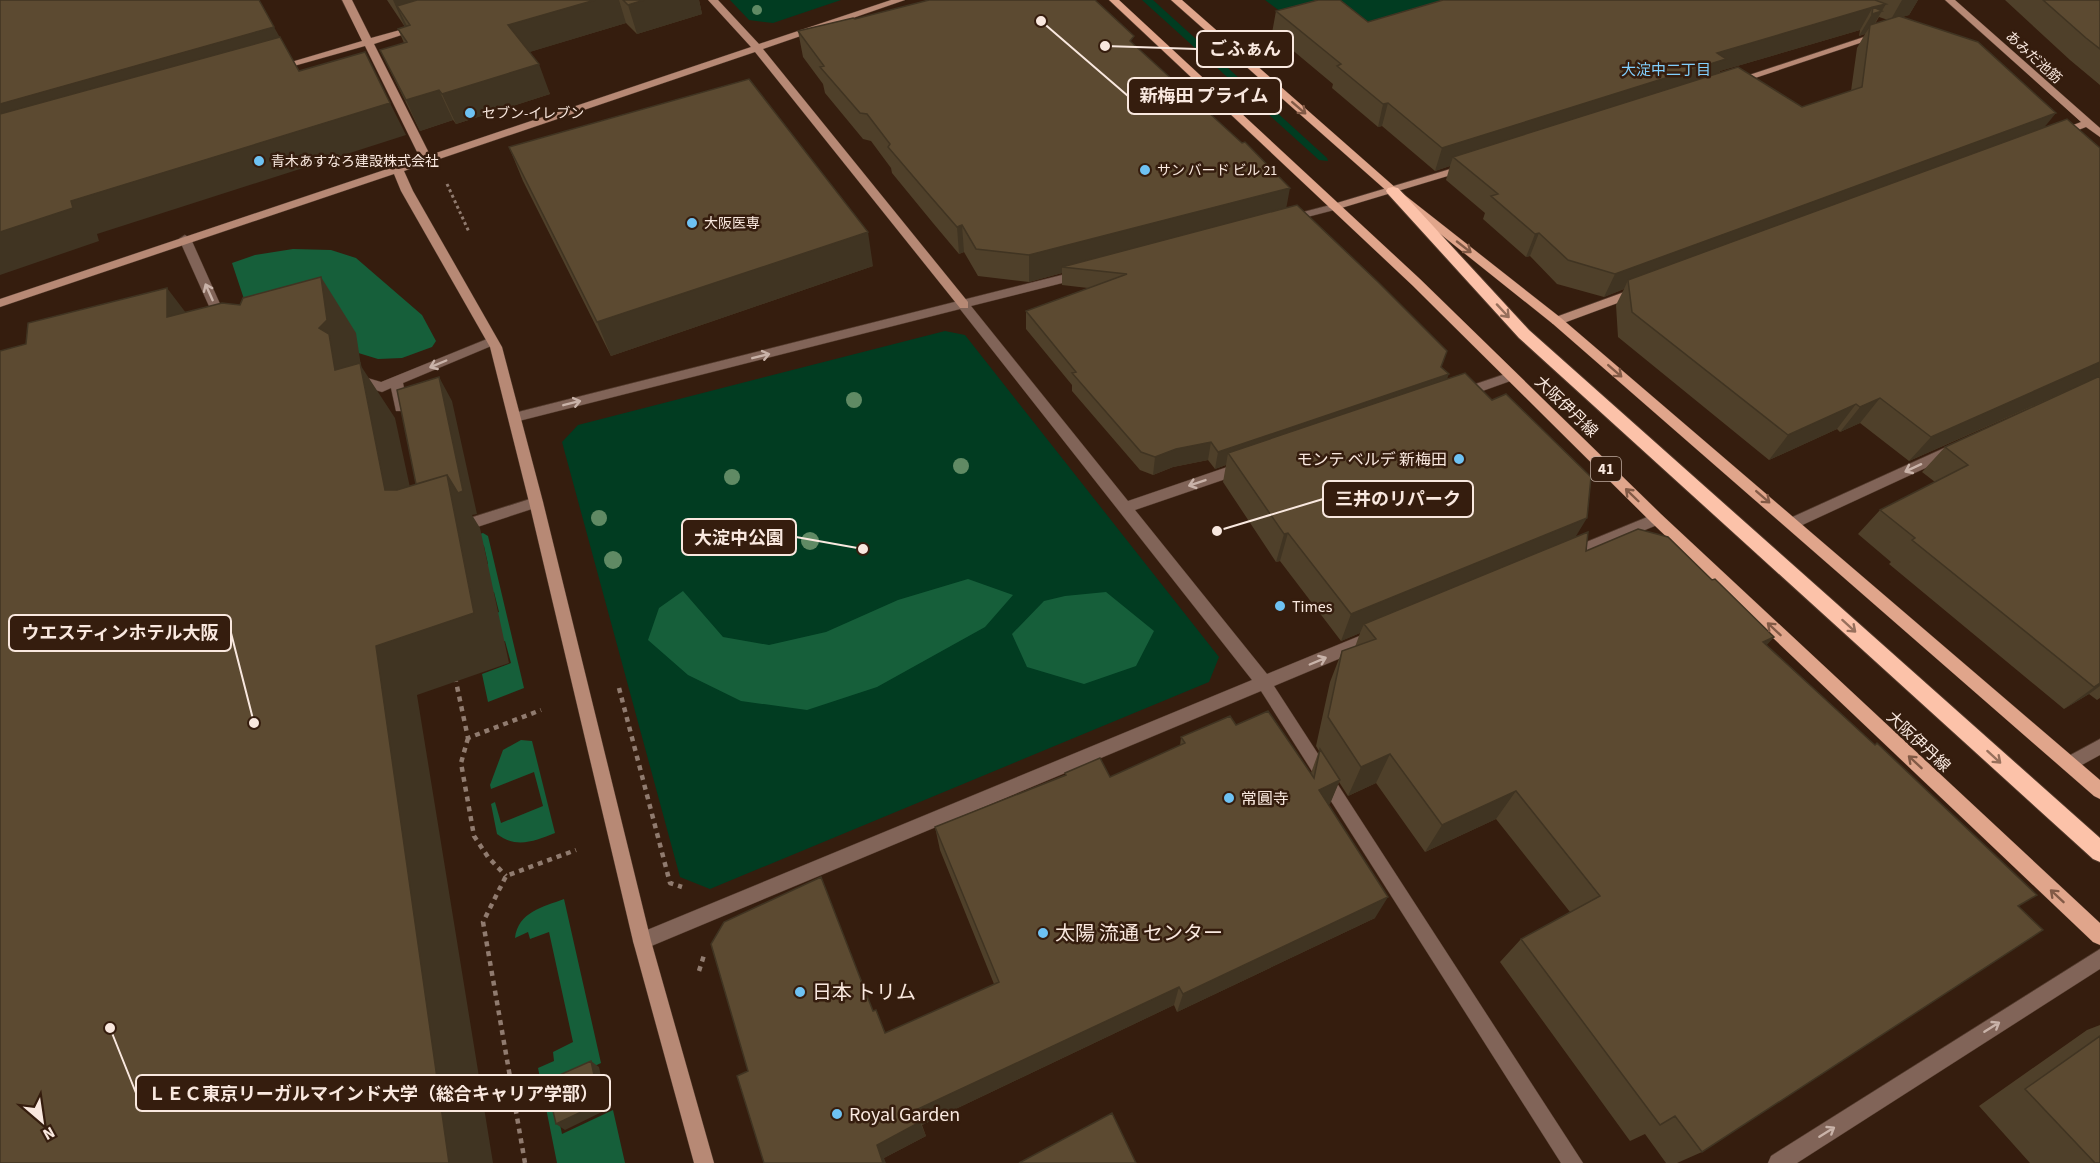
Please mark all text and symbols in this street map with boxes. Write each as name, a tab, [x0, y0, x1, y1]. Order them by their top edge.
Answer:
street label: あみだ池筋	[2001, 27, 2066, 89]
callout: ごふぁん	[1197, 31, 1293, 67]
text: ごふぁん	[1209, 37, 1281, 62]
district label: 大淀中二丁目	[1621, 60, 1711, 81]
callout: 新梅田 プライム	[1128, 78, 1281, 114]
text: 新梅田 プライム	[1139, 84, 1269, 109]
one-way arrow	[1291, 101, 1306, 115]
place label: セブン-イレブン	[482, 104, 584, 124]
marker: セブン-イレブン	[463, 106, 477, 120]
place label: 青木あすなろ建設株式会社	[271, 152, 439, 172]
marker: 青木あすなろ建設株式会社	[252, 154, 266, 168]
place label: サン バード ビル 21	[1157, 161, 1277, 181]
marker: サン バード ビル 21	[1138, 163, 1152, 177]
place label: 大阪医専	[704, 214, 760, 234]
marker: 大阪医専	[685, 216, 699, 230]
one-way arrow	[1456, 241, 1472, 254]
one-way arrow	[202, 284, 214, 302]
one-way arrow	[1496, 304, 1510, 319]
one-way arrow	[751, 350, 770, 362]
one-way arrow	[430, 359, 448, 370]
one-way arrow	[1607, 364, 1623, 377]
street label: 大阪伊丹線	[1530, 371, 1603, 442]
one-way arrow	[562, 397, 581, 409]
place label: モンテ ベルデ 新梅田	[1297, 449, 1447, 471]
marker: モンテ ベルデ 新梅田	[1452, 452, 1466, 466]
road number: 41	[1591, 457, 1621, 481]
one-way arrow	[1905, 462, 1923, 474]
one-way arrow	[1188, 479, 1207, 490]
callout: 三井のリパーク	[1323, 481, 1473, 517]
text: 三井のリパーク	[1335, 487, 1461, 512]
one-way arrow	[1625, 487, 1640, 502]
one-way arrow	[1755, 491, 1771, 504]
callout: 大淀中公園	[682, 519, 796, 555]
text: 大淀中公園	[694, 526, 784, 551]
place label: Times	[1292, 596, 1333, 618]
marker: Times	[1273, 599, 1287, 613]
callout: ウエスティンホテル大阪	[9, 615, 231, 651]
one-way arrow	[1841, 619, 1856, 633]
text: ウエスティンホテル大阪	[22, 621, 218, 646]
one-way arrow	[1766, 621, 1781, 636]
one-way arrow	[1309, 655, 1327, 666]
street label: 大阪伊丹線	[1882, 706, 1955, 777]
one-way arrow	[1986, 750, 2001, 764]
one-way arrow	[1908, 755, 1923, 770]
place label: 常圓寺	[1241, 788, 1289, 810]
marker: 常圓寺	[1222, 791, 1236, 805]
one-way arrow	[2050, 889, 2065, 903]
place label: 太陽 流通 センター	[1055, 920, 1223, 948]
marker: 太陽 流通 センター	[1036, 926, 1050, 940]
place label: 日本 トリム	[812, 979, 916, 1007]
marker: 日本 トリム	[793, 985, 807, 999]
one-way arrow	[1983, 1021, 1999, 1033]
callout: ＬＥＣ東京リーガルマインド大学（総合キャリア学部）	[136, 1075, 610, 1111]
text: ＬＥＣ東京リーガルマインド大学（総合キャリア学部）	[148, 1082, 598, 1107]
north arrow	[12, 1091, 72, 1151]
place label: Royal Garden	[849, 1101, 960, 1129]
marker: Royal Garden	[830, 1107, 844, 1121]
text: N	[39, 1121, 59, 1145]
one-way arrow	[1818, 1125, 1835, 1137]

